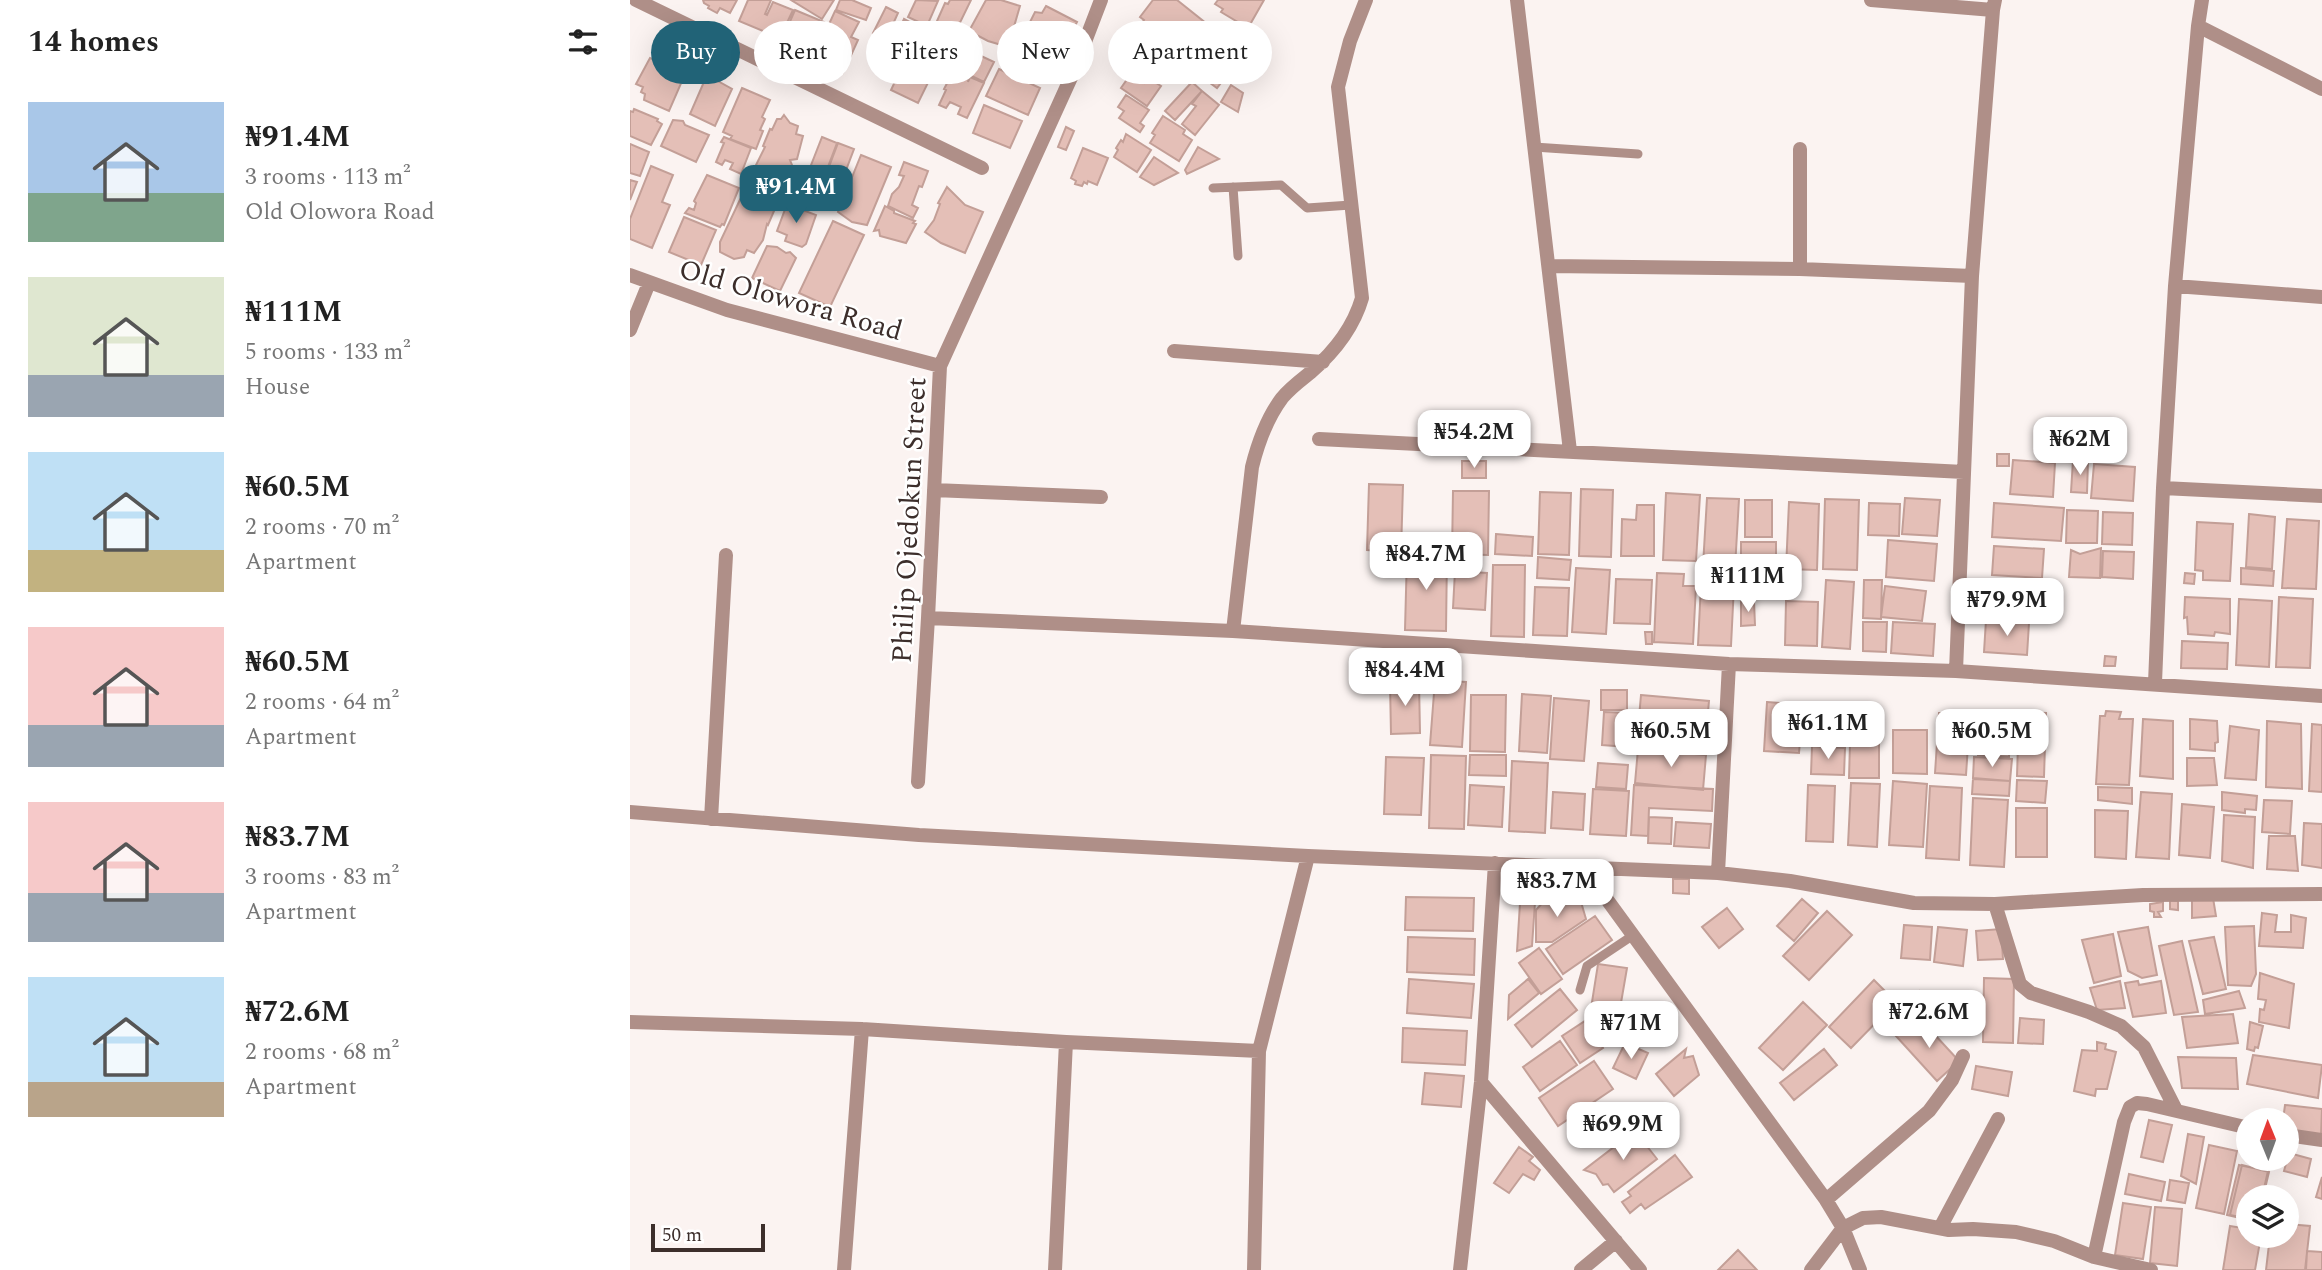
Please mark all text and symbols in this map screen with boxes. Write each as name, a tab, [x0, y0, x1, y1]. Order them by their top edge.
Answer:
text: 14 homes	[28, 19, 159, 65]
chip: Buy	[651, 21, 740, 84]
chip: Rent	[754, 21, 852, 84]
chip: Filters	[866, 21, 983, 84]
chip: New	[997, 21, 1094, 84]
chip: Apartment	[1108, 21, 1272, 84]
icon: filters	[564, 23, 602, 61]
text: ₦91.4M	[245, 114, 350, 160]
icon: home	[84, 130, 168, 214]
text: 3 rooms · 113 m²	[245, 160, 411, 195]
pin: ₦91.4M	[739, 166, 853, 225]
text: ₦91.4M	[756, 170, 836, 205]
text: Old Olowora Road	[245, 195, 435, 230]
street label: Old Olowora Road	[674, 248, 907, 353]
text: ₦111M	[245, 289, 342, 335]
icon: home	[84, 305, 168, 389]
text: 5 rooms · 133 m²	[245, 335, 411, 370]
text: House	[245, 370, 310, 405]
street label: Philip Ojedokun Street	[881, 376, 938, 664]
pin: ₦54.2M	[1417, 410, 1531, 470]
text: ₦54.2M	[1434, 415, 1514, 450]
pin: ₦62M	[2039, 418, 2121, 477]
text: ₦62M	[2049, 422, 2111, 457]
text: ₦60.5M	[245, 464, 350, 510]
icon: home	[84, 480, 168, 564]
text: 2 rooms · 70 m²	[245, 510, 399, 545]
pin: ₦84.7M	[1369, 532, 1483, 592]
text: ₦84.7M	[1386, 537, 1466, 572]
text: Apartment	[245, 545, 357, 580]
pin: ₦111M	[1699, 554, 1797, 614]
text: ₦111M	[1711, 559, 1785, 594]
pin: ₦79.9M	[1950, 578, 2064, 638]
text: ₦79.9M	[1967, 583, 2047, 618]
text: ₦60.5M	[245, 639, 350, 685]
pin: ₦84.4M	[1348, 648, 1462, 708]
text: ₦84.4M	[1365, 653, 1445, 688]
icon: home	[84, 655, 168, 739]
text: 2 rooms · 64 m²	[245, 685, 399, 720]
pin: ₦61.1M	[1771, 702, 1885, 761]
text: ₦61.1M	[1788, 706, 1868, 741]
pin: ₦60.5M	[1614, 710, 1728, 769]
pin: ₦60.5M	[1935, 710, 2049, 769]
text: ₦60.5M	[1631, 714, 1711, 749]
text: ₦60.5M	[1952, 714, 2032, 749]
text: Apartment	[245, 720, 357, 755]
text: ₦83.7M	[245, 814, 350, 860]
icon: home	[84, 830, 168, 914]
text: 3 rooms · 83 m²	[245, 860, 399, 895]
pin: ₦83.7M	[1500, 860, 1614, 919]
text: ₦83.7M	[1517, 864, 1597, 899]
text: Apartment	[245, 895, 357, 930]
text: ₦72.6M	[245, 989, 350, 1035]
pin: ₦72.6M	[1872, 990, 1986, 1050]
text: ₦72.6M	[1889, 995, 1969, 1030]
pin: ₦71M	[1590, 1002, 1672, 1061]
icon: home	[84, 1005, 168, 1089]
text: ₦71M	[1600, 1006, 1662, 1041]
text: 2 rooms · 68 m²	[245, 1035, 399, 1070]
text: Apartment	[245, 1070, 357, 1105]
pin: ₦69.9M	[1566, 1102, 1680, 1162]
text: ₦69.9M	[1583, 1107, 1663, 1142]
north arrow	[2236, 1108, 2300, 1171]
map controls	[2236, 1108, 2299, 1248]
button: layers	[2236, 1185, 2299, 1248]
scale bar	[651, 1221, 765, 1253]
text: 50 m	[662, 1221, 702, 1250]

